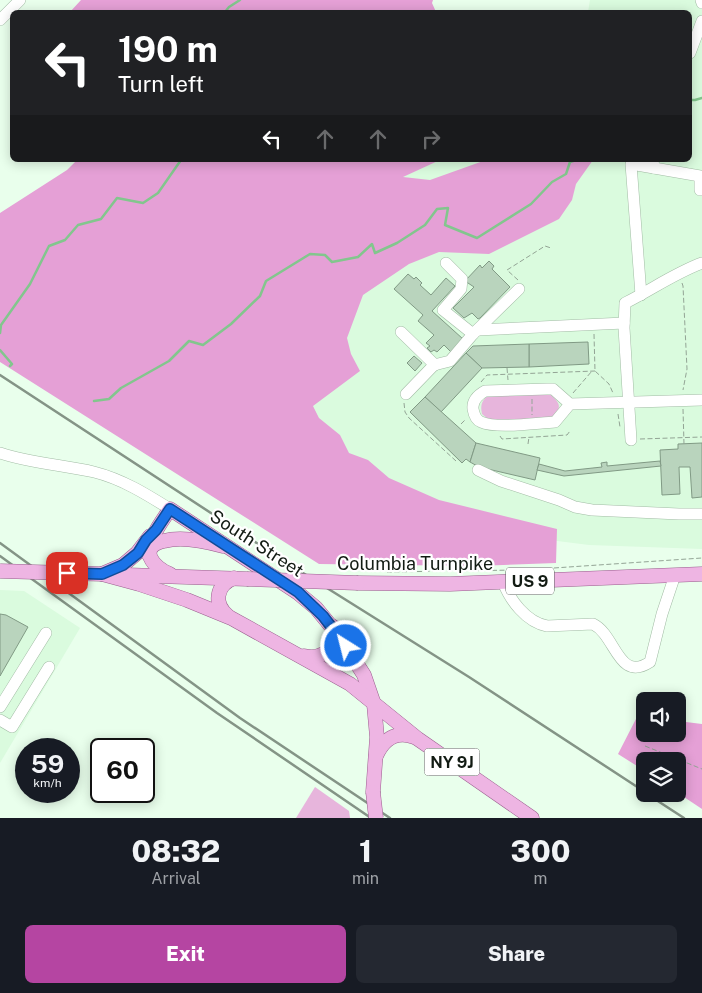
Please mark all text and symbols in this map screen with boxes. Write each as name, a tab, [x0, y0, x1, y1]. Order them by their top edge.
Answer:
text: 190 m	[118, 29, 218, 70]
icon: left	[35, 30, 100, 95]
text: Turn left	[118, 71, 204, 97]
icon: left	[258, 125, 286, 153]
icon: ahead	[311, 125, 339, 153]
icon: ahead	[364, 125, 392, 153]
icon: right	[417, 125, 445, 153]
street label: South Street	[206, 505, 308, 581]
pin	[46, 552, 88, 594]
street label: Columbia Turnpike	[337, 553, 493, 574]
icon: arrive	[53, 559, 81, 587]
road number: US 9	[506, 568, 554, 594]
position arrow	[319, 619, 371, 671]
map controls	[636, 692, 686, 802]
button: sound	[636, 692, 686, 742]
speed limit sign: 60	[90, 738, 155, 803]
text: 59	[31, 749, 64, 779]
road number: NY 9J	[424, 749, 480, 776]
button: layers	[636, 752, 686, 802]
text: km/h	[33, 776, 62, 790]
text: 08:32	[132, 833, 220, 869]
text: 1	[359, 833, 372, 869]
text: 300	[511, 833, 570, 869]
text: Arrival	[151, 869, 201, 888]
text: min	[352, 869, 379, 888]
text: m	[534, 869, 547, 888]
button: Exit	[25, 925, 346, 983]
button: Share	[356, 925, 677, 983]

